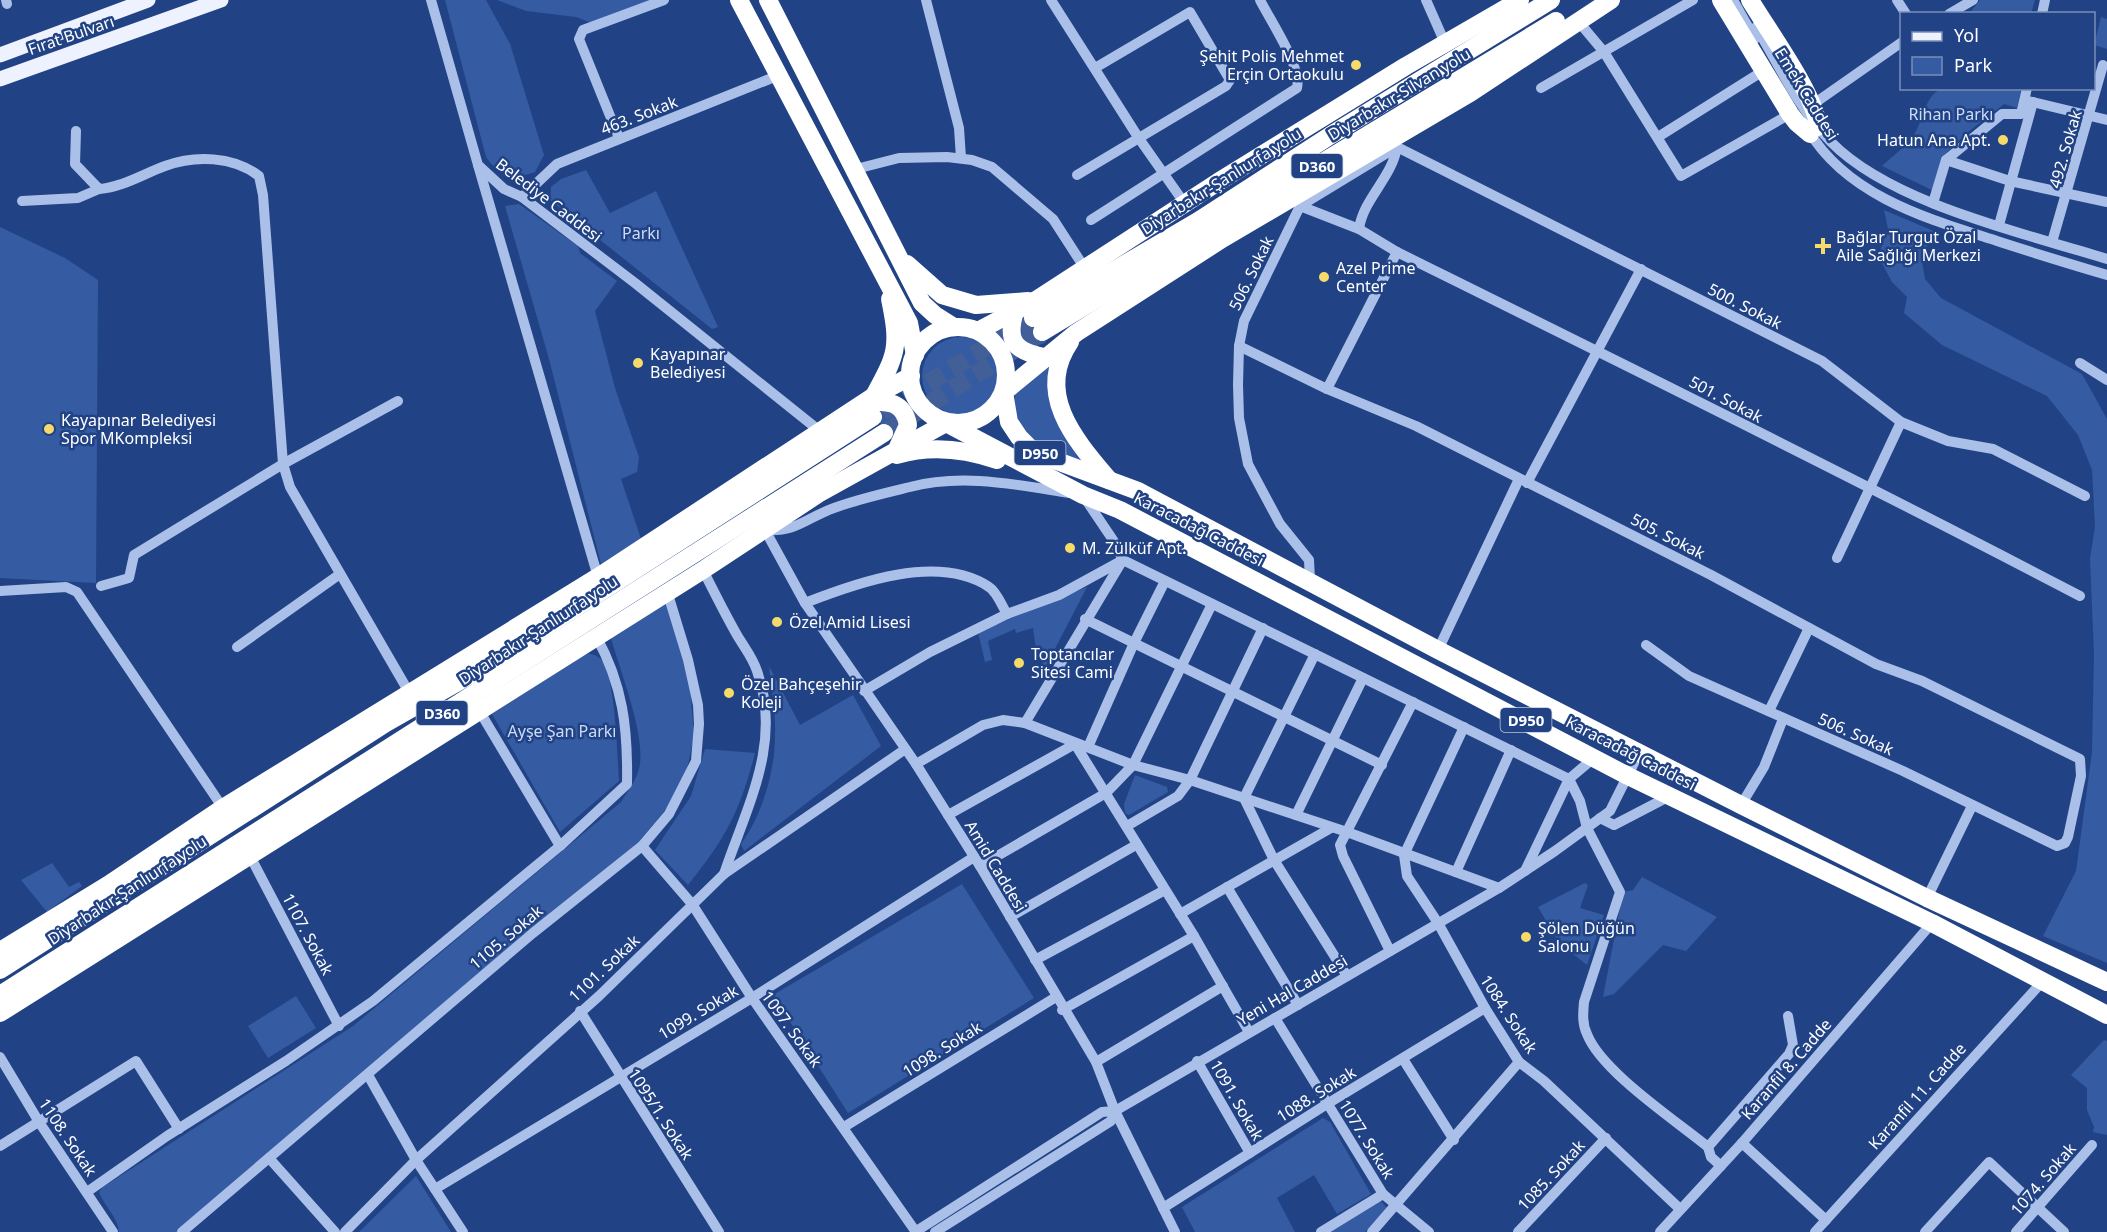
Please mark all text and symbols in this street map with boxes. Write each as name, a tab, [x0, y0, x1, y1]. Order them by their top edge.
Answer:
street label: Fırat Bulvarı	[25, 10, 117, 60]
legend	[1900, 12, 2095, 90]
text: Yol	[1954, 23, 1979, 47]
street label: Diyarbakır-Silvan yolu	[1324, 43, 1474, 145]
street label: Emek Caddesi	[1770, 44, 1844, 144]
place label: Şehit Polis Mehmet Erçin Ortaokulu	[1200, 45, 1344, 85]
text: Park	[1954, 53, 1992, 77]
marker: Şehit Polis Mehmet Erçin Ortaokulu	[1349, 58, 1363, 72]
street label: 463. Sokak	[598, 90, 681, 140]
park label: Rihan Parkı	[1909, 103, 1993, 125]
street label: 492. Sokak	[2043, 107, 2087, 191]
street label: Diyarbakır-Şanlıurfa yolu	[1136, 122, 1306, 240]
place label: Hatun Ana Apt.	[1877, 129, 1991, 151]
marker: Hatun Ana Apt.	[1996, 133, 2010, 147]
street label: Belediye Caddesi	[491, 153, 607, 247]
road number: D360	[1292, 154, 1342, 178]
park label: Parkı	[622, 222, 660, 244]
place label: Bağlar Turgut Özal Aile Sağlığı Merkezi	[1836, 226, 1981, 266]
street label: 506. Sokak	[1223, 232, 1279, 314]
marker: Bağlar Turgut Özal Aile Sağlığı Merkezi	[1814, 237, 1832, 255]
place label: Azel Prime Center	[1336, 257, 1415, 297]
marker: Azel Prime Center	[1317, 270, 1331, 284]
street label: 500. Sokak	[1704, 278, 1786, 334]
place label: Kayapınar Belediyesi	[650, 343, 726, 383]
marker: Kayapınar Belediyesi	[631, 356, 645, 370]
street label: 501. Sokak	[1685, 370, 1767, 428]
place label: Kayapınar Belediyesi Spor MKompleksi	[61, 409, 216, 449]
marker: Kayapınar Belediyesi Spor MKompleksi	[42, 422, 56, 436]
road number: D950	[1014, 441, 1066, 465]
street label: Karacadağ Caddesi	[1130, 487, 1268, 571]
street label: 505. Sokak	[1627, 508, 1709, 564]
place label: M. Zülküf Apt.	[1082, 537, 1186, 559]
marker: M. Zülküf Apt.	[1063, 541, 1077, 555]
street label: Diyarbakır-Şanlıurfa yolu	[454, 570, 622, 690]
place label: Özel Amid Lisesi	[789, 611, 911, 633]
marker: Özel Amid Lisesi	[770, 615, 784, 629]
place label: Toptancılar Sitesi Cami	[1031, 643, 1115, 683]
marker: Toptancılar Sitesi Cami	[1012, 656, 1026, 670]
place label: Özel Bahçeşehir Koleji	[741, 673, 862, 713]
marker: Özel Bahçeşehir Koleji	[722, 686, 736, 700]
road number: D360	[416, 701, 468, 725]
road number: D950	[1500, 708, 1552, 732]
street label: 506. Sokak	[1815, 708, 1898, 761]
street label: Karacadağ Caddesi	[1562, 711, 1700, 795]
park label: Ayşe Şan Parkı	[508, 720, 616, 742]
street label: Amid Caddesi	[960, 816, 1032, 916]
street label: Diyarbakır-Şanlıurfa yolu	[43, 830, 211, 950]
street label: 1107. Sokak	[277, 889, 339, 979]
street label: 1105. Sokak	[465, 899, 548, 974]
place label: Şölen Düğün Salonu	[1538, 917, 1635, 957]
street label: 1101. Sokak	[564, 929, 645, 1007]
marker: Şölen Düğün Salonu	[1519, 930, 1533, 944]
street label: Yeni Hal Caddesi	[1233, 949, 1351, 1031]
street label: 1084. Sokak	[1475, 970, 1543, 1058]
street label: 1099. Sokak	[654, 979, 742, 1045]
street label: 1097. Sokak	[757, 986, 827, 1072]
street label: Karanfil 8. Cadde	[1736, 1014, 1836, 1124]
street label: 1098. Sokak	[898, 1016, 986, 1082]
street label: Karanfil 11. Cadde	[1863, 1038, 1971, 1154]
street label: 1091. Sokak	[1205, 1056, 1269, 1145]
street label: 1088. Sokak	[1272, 1061, 1360, 1127]
street label: 1095/1. Sokak	[623, 1064, 699, 1164]
street label: 1108. Sokak	[34, 1094, 102, 1181]
street label: 1077. Sokak	[1334, 1095, 1400, 1183]
street label: 1085. Sokak	[1512, 1134, 1590, 1215]
street label: 1074. Sokak	[2005, 1138, 2081, 1220]

